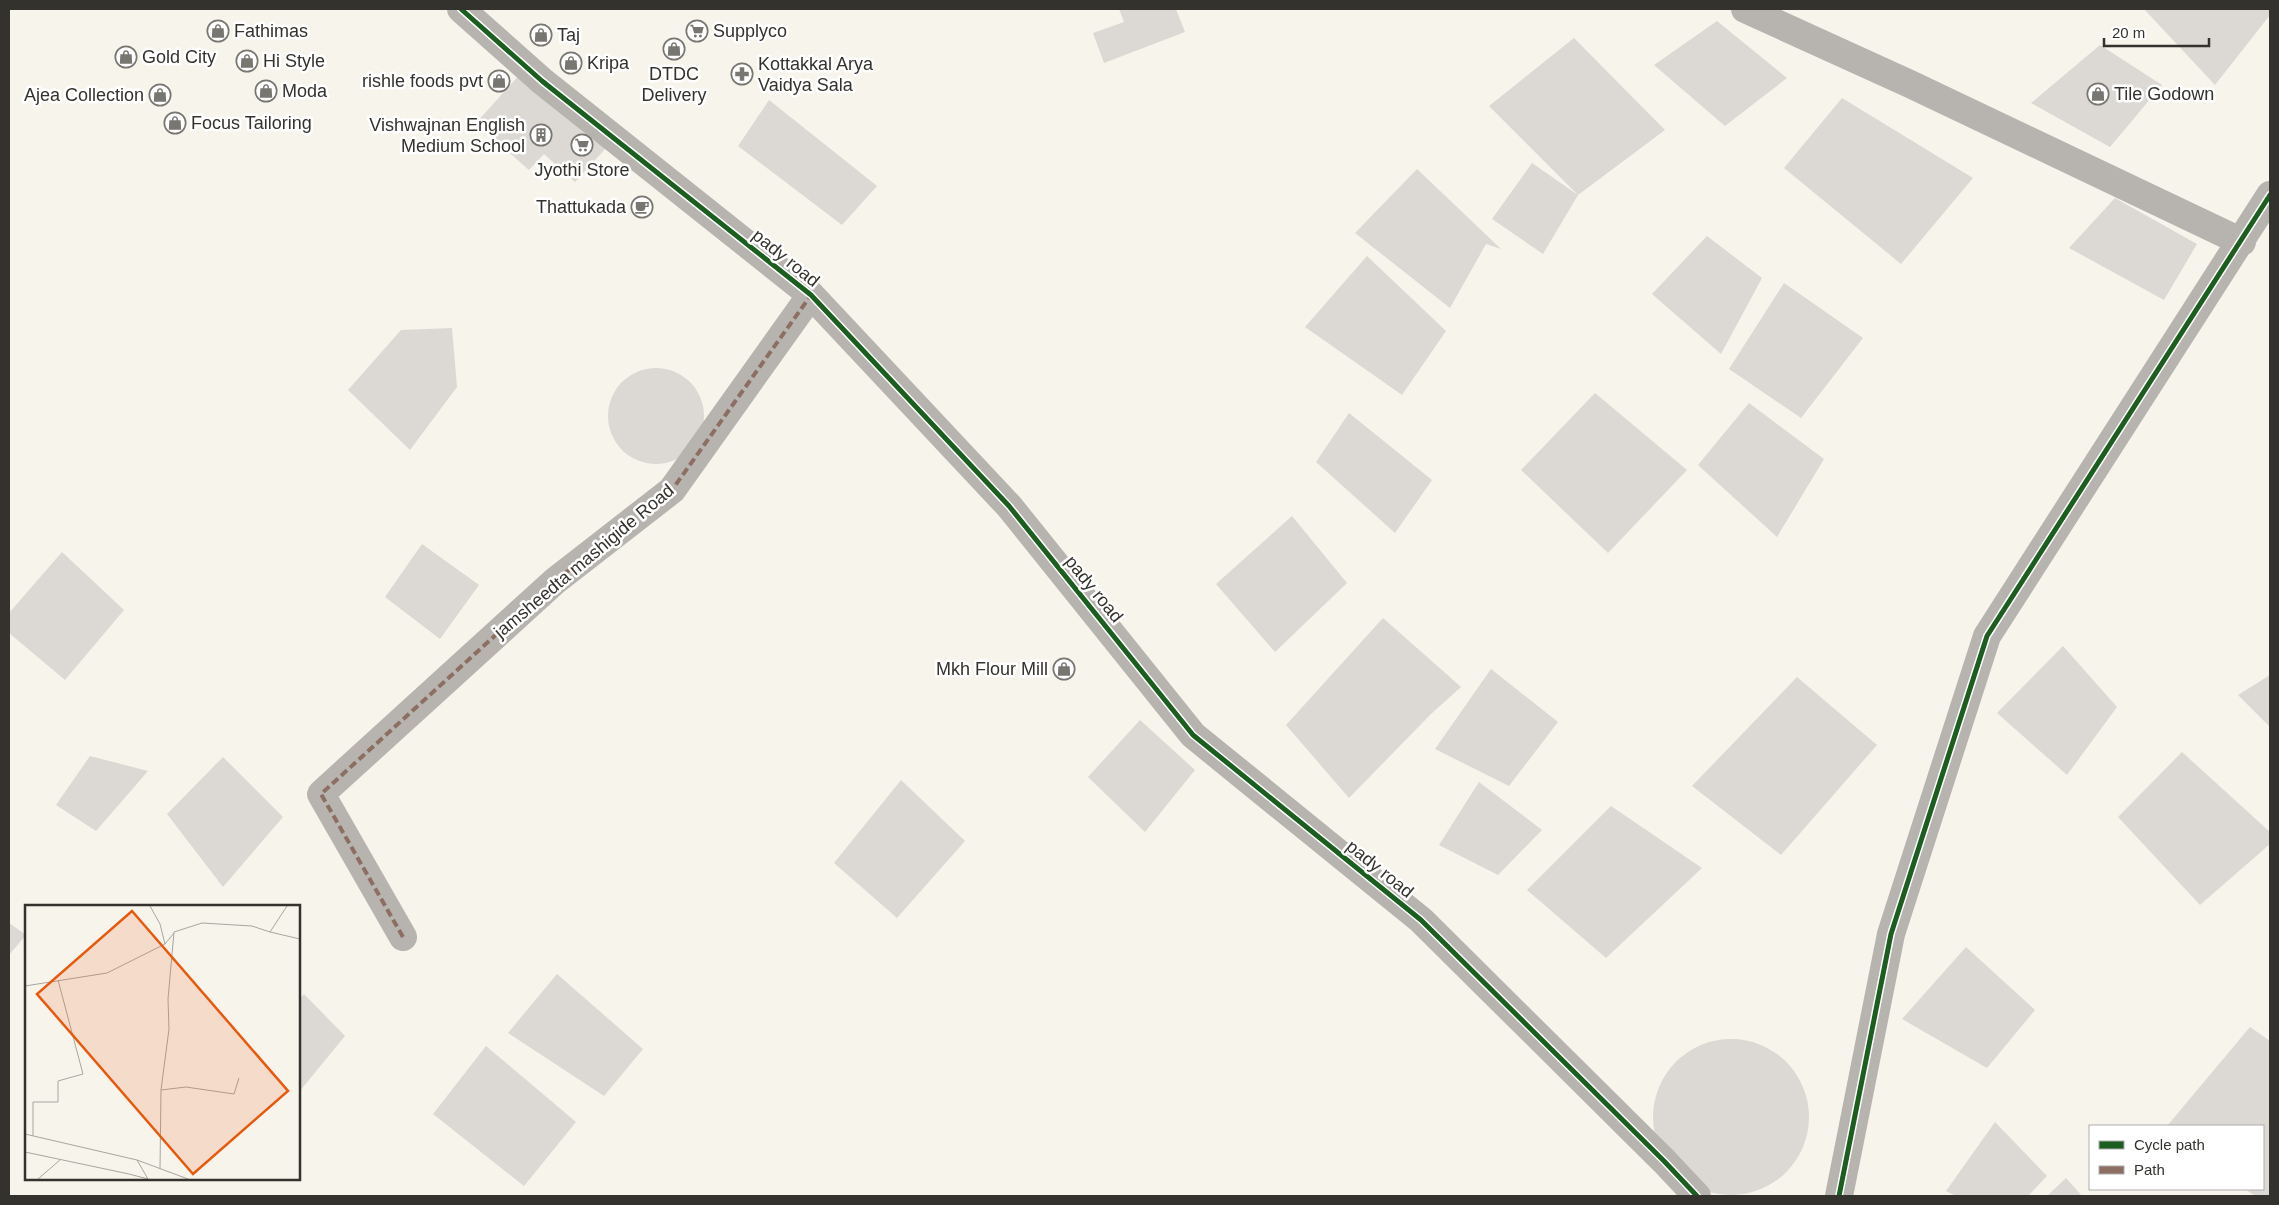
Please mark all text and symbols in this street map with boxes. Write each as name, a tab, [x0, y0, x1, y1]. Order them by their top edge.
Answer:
scale bar	[2104, 15, 2209, 47]
shop icon: Fathimas	[206, 19, 230, 43]
supermarket icon: Supplyco	[685, 19, 709, 43]
place label: Fathimas	[234, 21, 308, 41]
place label: Supplyco	[713, 21, 787, 41]
shop icon: Taj	[529, 23, 553, 47]
text: 20 m	[2112, 24, 2145, 41]
place label: Taj	[557, 25, 580, 45]
shop icon: DTDC Delivery	[662, 37, 686, 61]
shop icon: Gold City	[114, 45, 138, 69]
place label: Gold City	[142, 47, 216, 67]
shop icon: Hi Style	[235, 49, 259, 73]
place label: Hi Style	[263, 51, 325, 71]
shop icon: Kripa	[559, 51, 583, 75]
place label: Kripa	[587, 53, 630, 73]
place label: Kottakkal Arya Vaidya Sala	[758, 54, 874, 95]
pharmacy icon: Kottakkal Arya Vaidya Sala	[730, 62, 754, 86]
place label: DTDC Delivery	[641, 64, 707, 105]
shop icon: rishle foods pvt	[487, 69, 511, 93]
place label: rishle foods pvt	[362, 71, 483, 91]
shop icon: Moda	[254, 79, 278, 103]
place label: Moda	[282, 81, 328, 101]
shop icon: Tile Godown	[2086, 82, 2110, 106]
shop icon: Ajea Collection	[148, 83, 172, 107]
place label: Tile Godown	[2114, 84, 2214, 104]
place label: Ajea Collection	[24, 85, 144, 105]
shop icon: Focus Tailoring	[163, 111, 187, 135]
place label: Focus Tailoring	[191, 113, 312, 133]
place label: Vishwajnan English Medium School	[369, 115, 525, 156]
building icon: Vishwajnan English Medium School	[529, 123, 553, 147]
supermarket icon: Jyothi Store	[570, 133, 594, 157]
place label: Jyothi Store	[534, 160, 630, 180]
cafe icon: Thattukada	[630, 195, 654, 219]
place label: Thattukada	[536, 197, 627, 217]
street label: pady road	[749, 225, 823, 291]
street label: jamsheedta mashigide Road	[489, 480, 678, 643]
street label: pady road	[1061, 552, 1127, 626]
shop icon: Mkh Flour Mill	[1052, 657, 1076, 681]
place label: Mkh Flour Mill	[936, 659, 1048, 679]
street label: pady road	[1343, 836, 1417, 902]
inset map	[25, 905, 300, 1180]
legend	[2089, 1125, 2264, 1190]
text: Cycle path	[2134, 1136, 2205, 1153]
text: Path	[2134, 1161, 2165, 1178]

